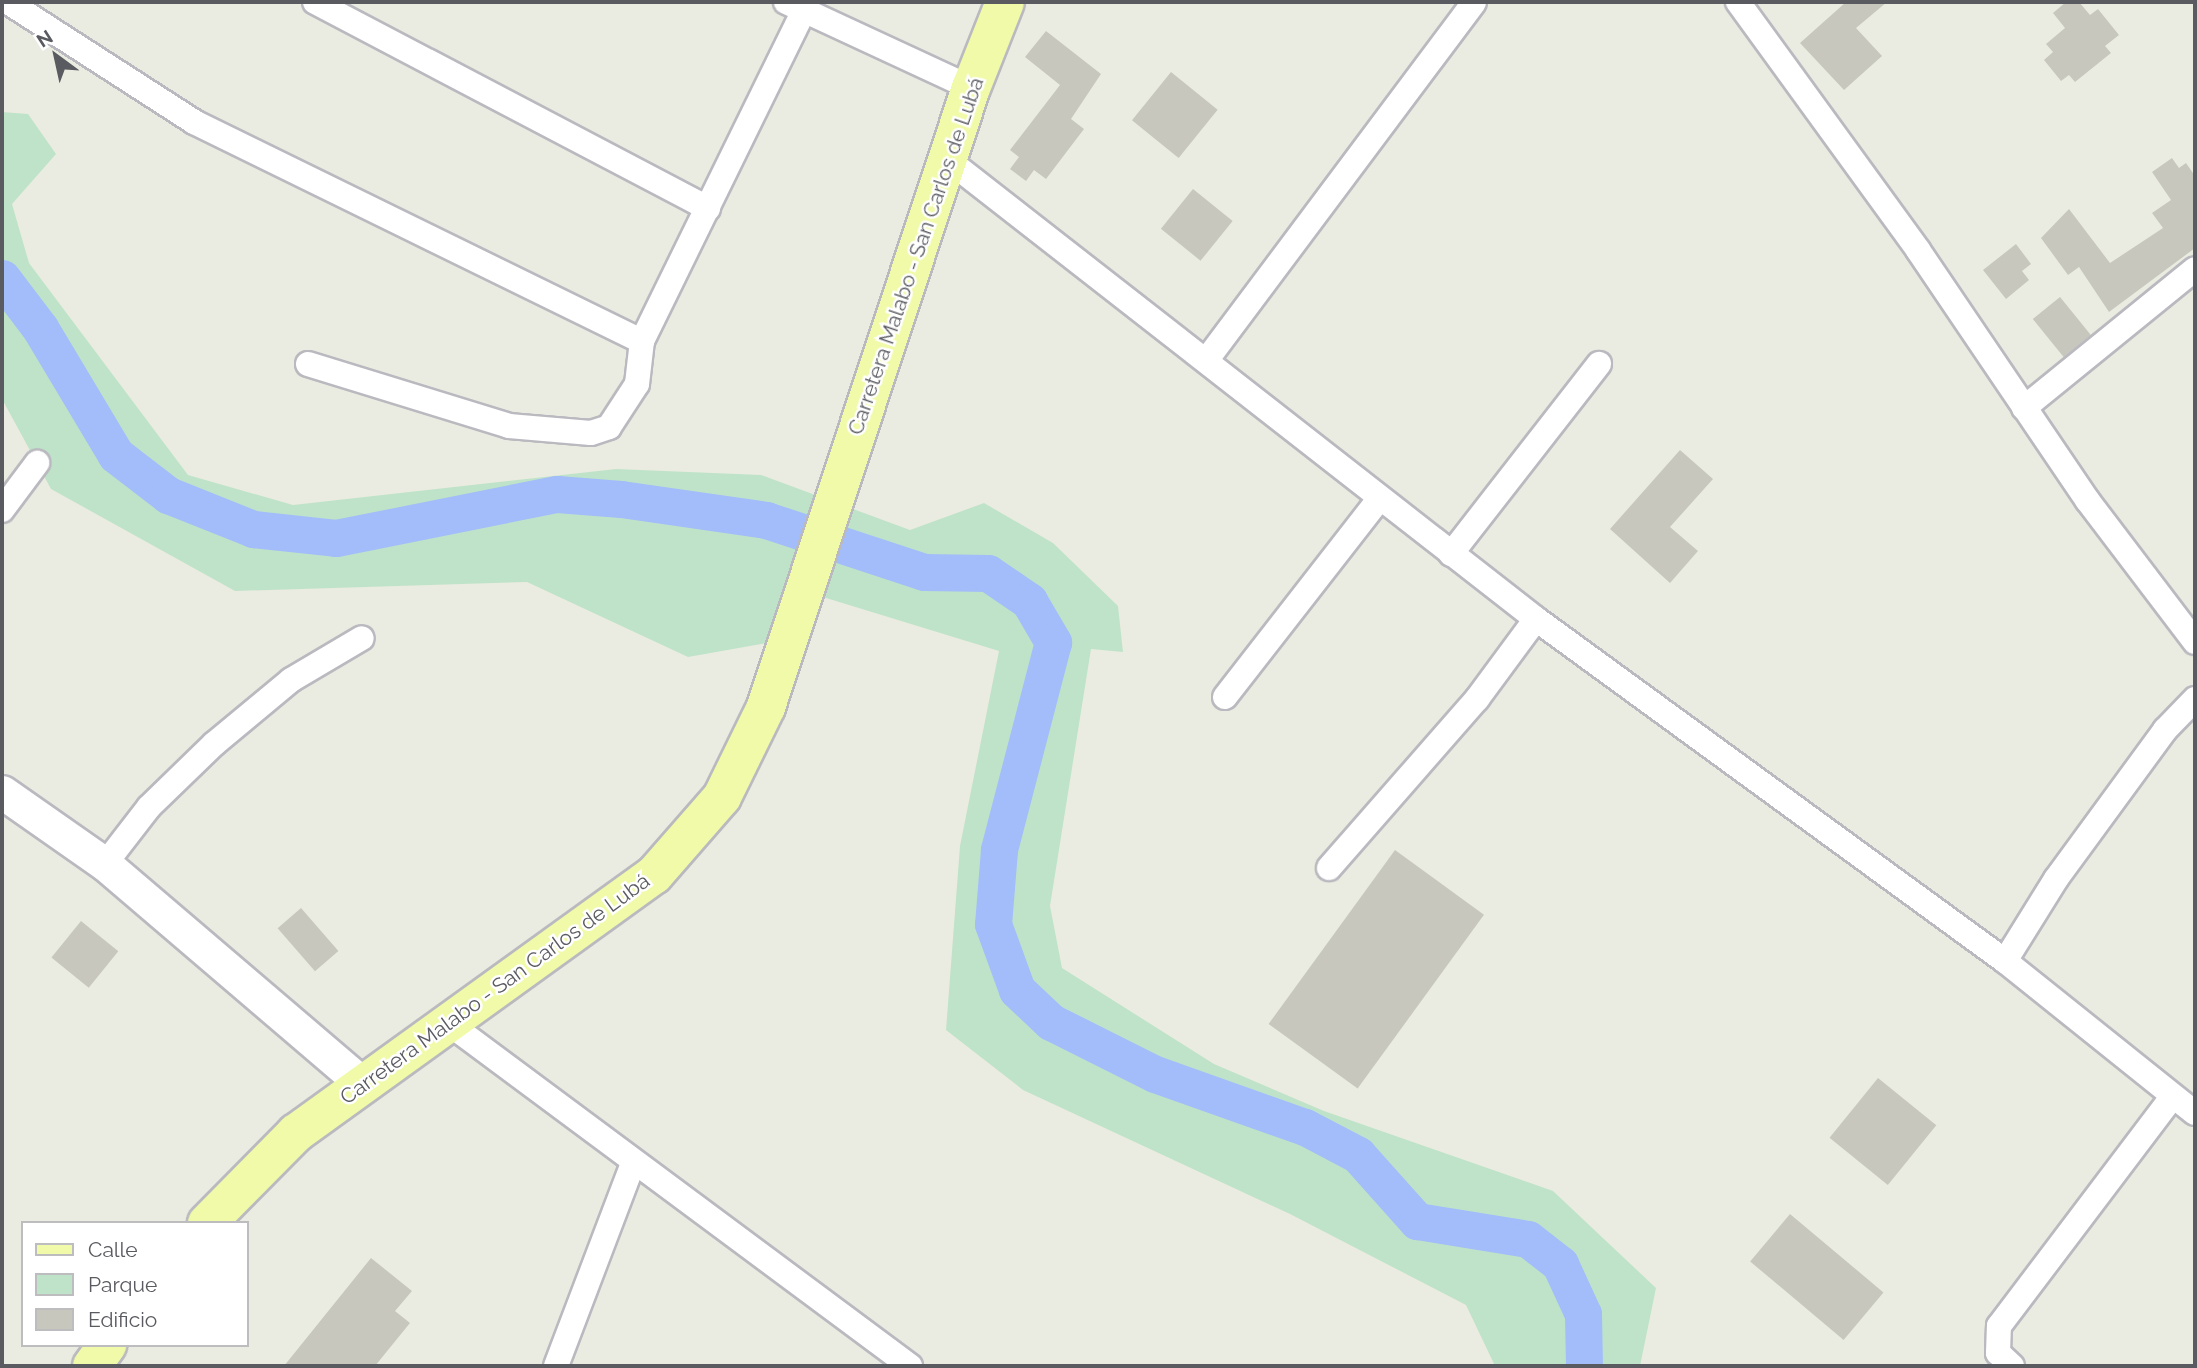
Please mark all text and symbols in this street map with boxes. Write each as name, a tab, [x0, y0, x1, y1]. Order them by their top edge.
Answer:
north arrow	[21, 21, 91, 91]
text: N	[32, 25, 57, 52]
street label: Carretera Malabo - San Carlos de Lubá	[843, 74, 989, 438]
street label: Carretera Malabo - San Carlos de Lubá	[335, 868, 655, 1110]
legend	[21, 1221, 248, 1347]
text: Calle	[88, 1237, 138, 1262]
text: Parque	[88, 1272, 157, 1297]
text: Edificio	[88, 1307, 157, 1332]

